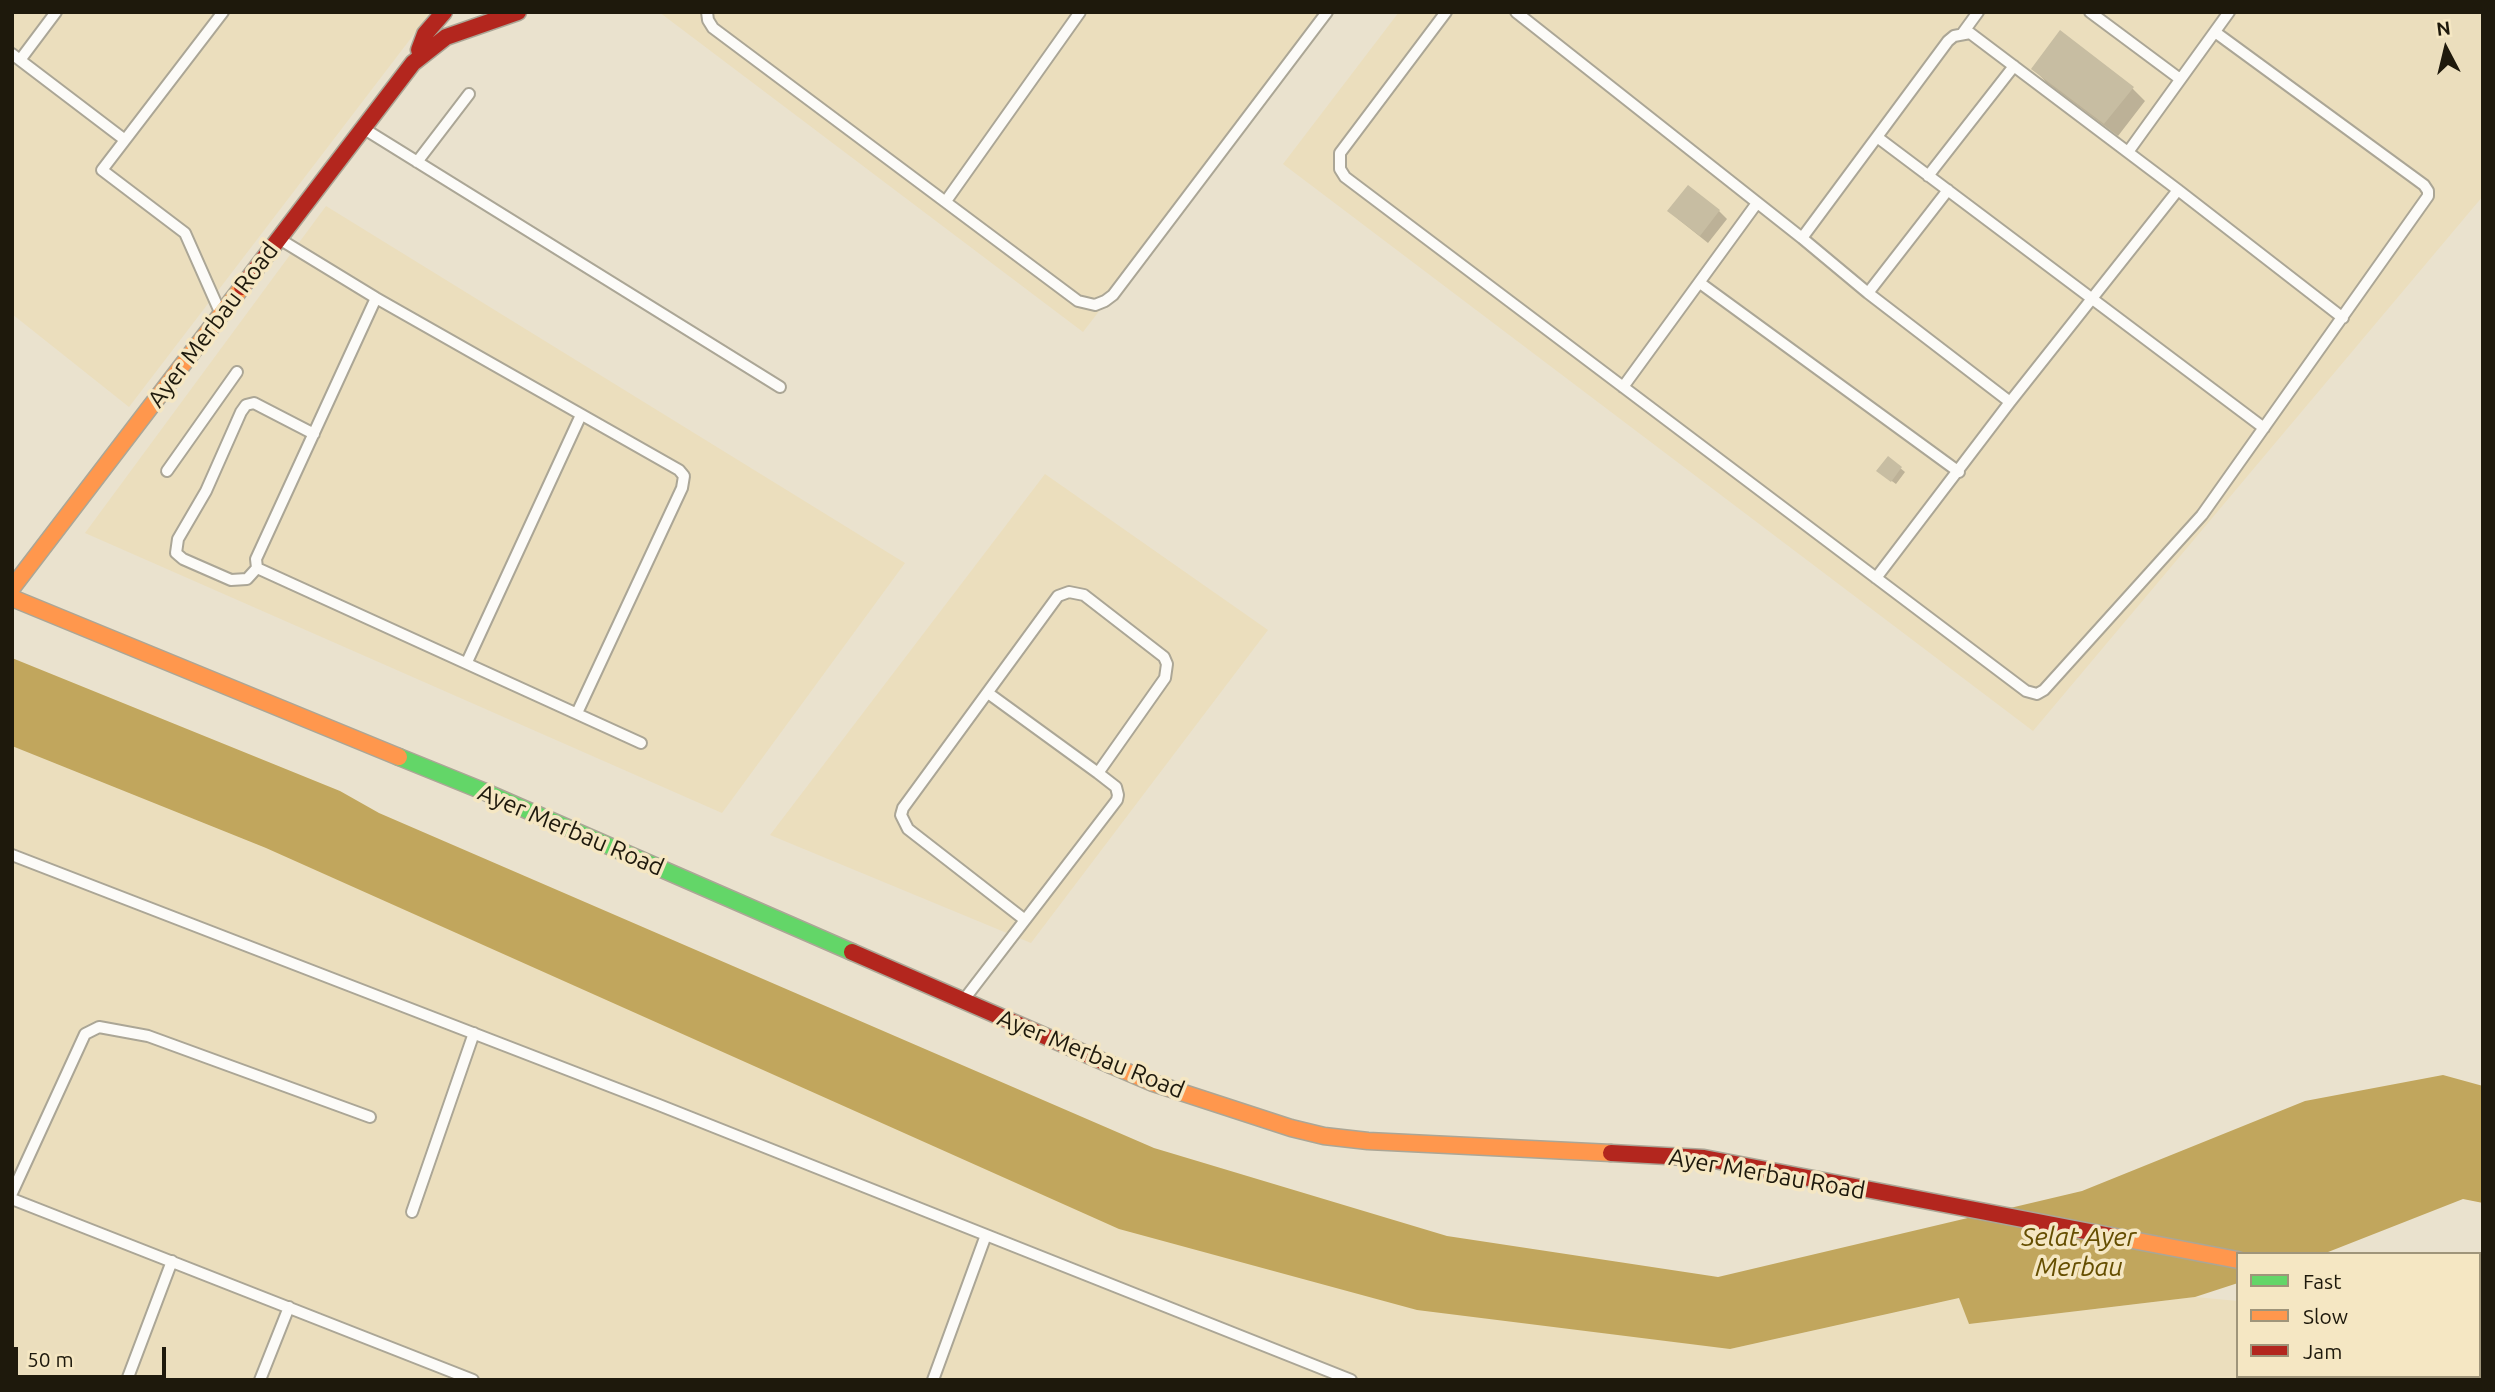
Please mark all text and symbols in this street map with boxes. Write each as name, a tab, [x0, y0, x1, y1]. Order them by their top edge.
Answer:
north arrow	[2411, 14, 2481, 84]
text: N	[2435, 16, 2452, 40]
street label: Ayer Merbau Road	[142, 237, 284, 413]
street label: Ayer Merbau Road	[474, 778, 668, 882]
street label: Ayer Merbau Road	[993, 1003, 1189, 1105]
street label: Ayer Merbau Road	[1667, 1143, 1867, 1205]
water label: Selat Ayer Merbau	[2021, 1221, 2137, 1282]
legend	[2236, 1252, 2481, 1378]
text: Fast	[2303, 1269, 2341, 1293]
text: Slow	[2303, 1304, 2348, 1328]
scale bar	[18, 1332, 170, 1376]
text: Jam	[2303, 1339, 2342, 1363]
text: 50 m	[27, 1347, 74, 1371]

